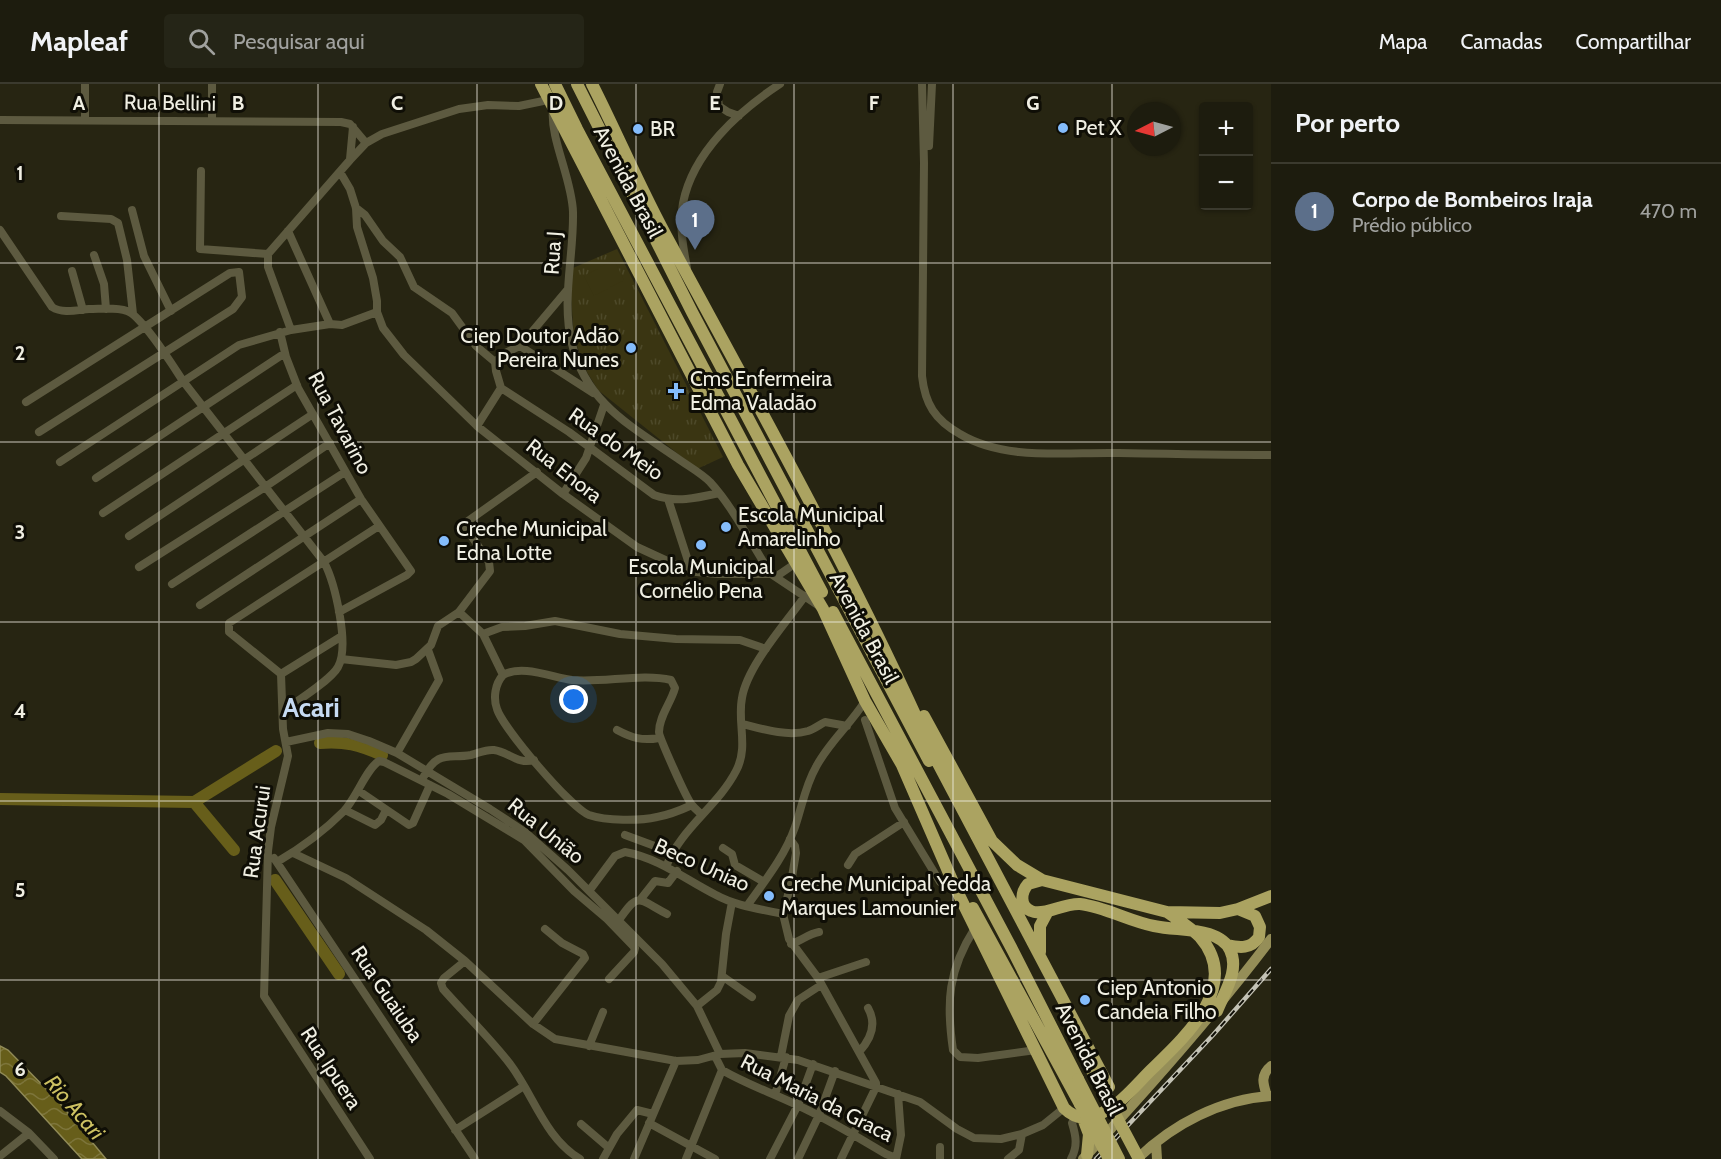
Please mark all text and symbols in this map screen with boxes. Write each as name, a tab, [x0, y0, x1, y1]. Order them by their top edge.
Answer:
search box	[164, 14, 584, 68]
text: Mapleaf	[30, 24, 128, 58]
icon: search	[185, 25, 218, 58]
text: Pesquisar aqui	[233, 28, 365, 55]
text: Mapa	[1379, 29, 1427, 54]
text: Camadas	[1460, 29, 1542, 54]
text: Compartilhar	[1575, 29, 1691, 54]
street label: Rua Bellini	[124, 89, 216, 116]
text: A	[73, 91, 86, 115]
text: B	[232, 91, 244, 115]
text: C	[391, 91, 403, 115]
text: D	[549, 91, 563, 115]
text: E	[709, 91, 721, 115]
text: F	[869, 91, 880, 115]
text: G	[1026, 91, 1040, 115]
north arrow	[1127, 102, 1181, 156]
map controls	[1199, 102, 1253, 210]
button: +	[1199, 102, 1253, 156]
text: Por perto	[1295, 107, 1400, 139]
place label: Pet X	[1075, 115, 1122, 140]
place label: BR	[650, 116, 676, 141]
marker: Pet X	[1056, 121, 1070, 135]
street label: Avenida Brasil	[589, 122, 668, 242]
marker: BR	[631, 122, 645, 136]
button: −	[1199, 156, 1253, 210]
text: 1	[16, 161, 24, 185]
text: Corpo de Bombeiros Iraja	[1352, 186, 1593, 213]
text: 1	[1311, 199, 1318, 223]
text: 470 m	[1640, 199, 1697, 223]
pin: 1	[676, 200, 714, 250]
text: Prédio público	[1352, 213, 1472, 237]
street label: Rua J	[539, 230, 566, 276]
place label: Ciep Doutor Adão Pereira Nunes	[460, 323, 619, 372]
text: 2	[15, 341, 25, 365]
marker: Ciep Doutor Adão Pereira Nunes	[624, 341, 638, 355]
place label: Cms Enfermeira Edma Valadão	[690, 366, 832, 415]
street label: Rua Tavarino	[303, 367, 378, 478]
marker: Cms Enfermeira Edma Valadão	[667, 382, 685, 400]
street label: Rua do Meio	[564, 402, 668, 485]
street label: Rua Enora	[521, 433, 607, 508]
place label: Escola Municipal Amarelinho	[738, 502, 884, 551]
place label: Creche Municipal Edna Lotte	[456, 516, 607, 565]
text: 3	[15, 520, 25, 544]
marker: Escola Municipal Amarelinho	[719, 520, 733, 534]
marker: Creche Municipal Edna Lotte	[437, 534, 451, 548]
marker: Escola Municipal Cornélio Pena	[694, 538, 708, 552]
place label: Escola Municipal Cornélio Pena	[628, 554, 774, 603]
street label: Avenida Brasil	[825, 568, 904, 688]
your location	[559, 685, 588, 714]
district label: Acari	[282, 691, 340, 724]
text: 4	[14, 699, 26, 723]
street label: Rua Acurui	[238, 784, 275, 880]
street label: Rua União	[503, 792, 590, 869]
street label: Beco Uniao	[651, 832, 754, 897]
place label: Creche Municipal Yedda Marques Lamounier	[781, 871, 991, 920]
text: 5	[15, 878, 25, 902]
marker: Creche Municipal Yedda Marques Lamounier	[762, 889, 776, 903]
street label: Rua Guaiuba	[346, 941, 429, 1047]
place label: Ciep Antonio Candeia Filho	[1097, 975, 1217, 1024]
marker: Ciep Antonio Candeia Filho	[1078, 993, 1092, 1007]
street label: Avenida Brasil	[1050, 998, 1128, 1119]
street label: Rua Ipuera	[295, 1022, 367, 1114]
street label: Rua Maria da Graca	[737, 1048, 898, 1147]
text: 6	[14, 1057, 26, 1081]
water label: Rio Acari	[39, 1069, 110, 1146]

